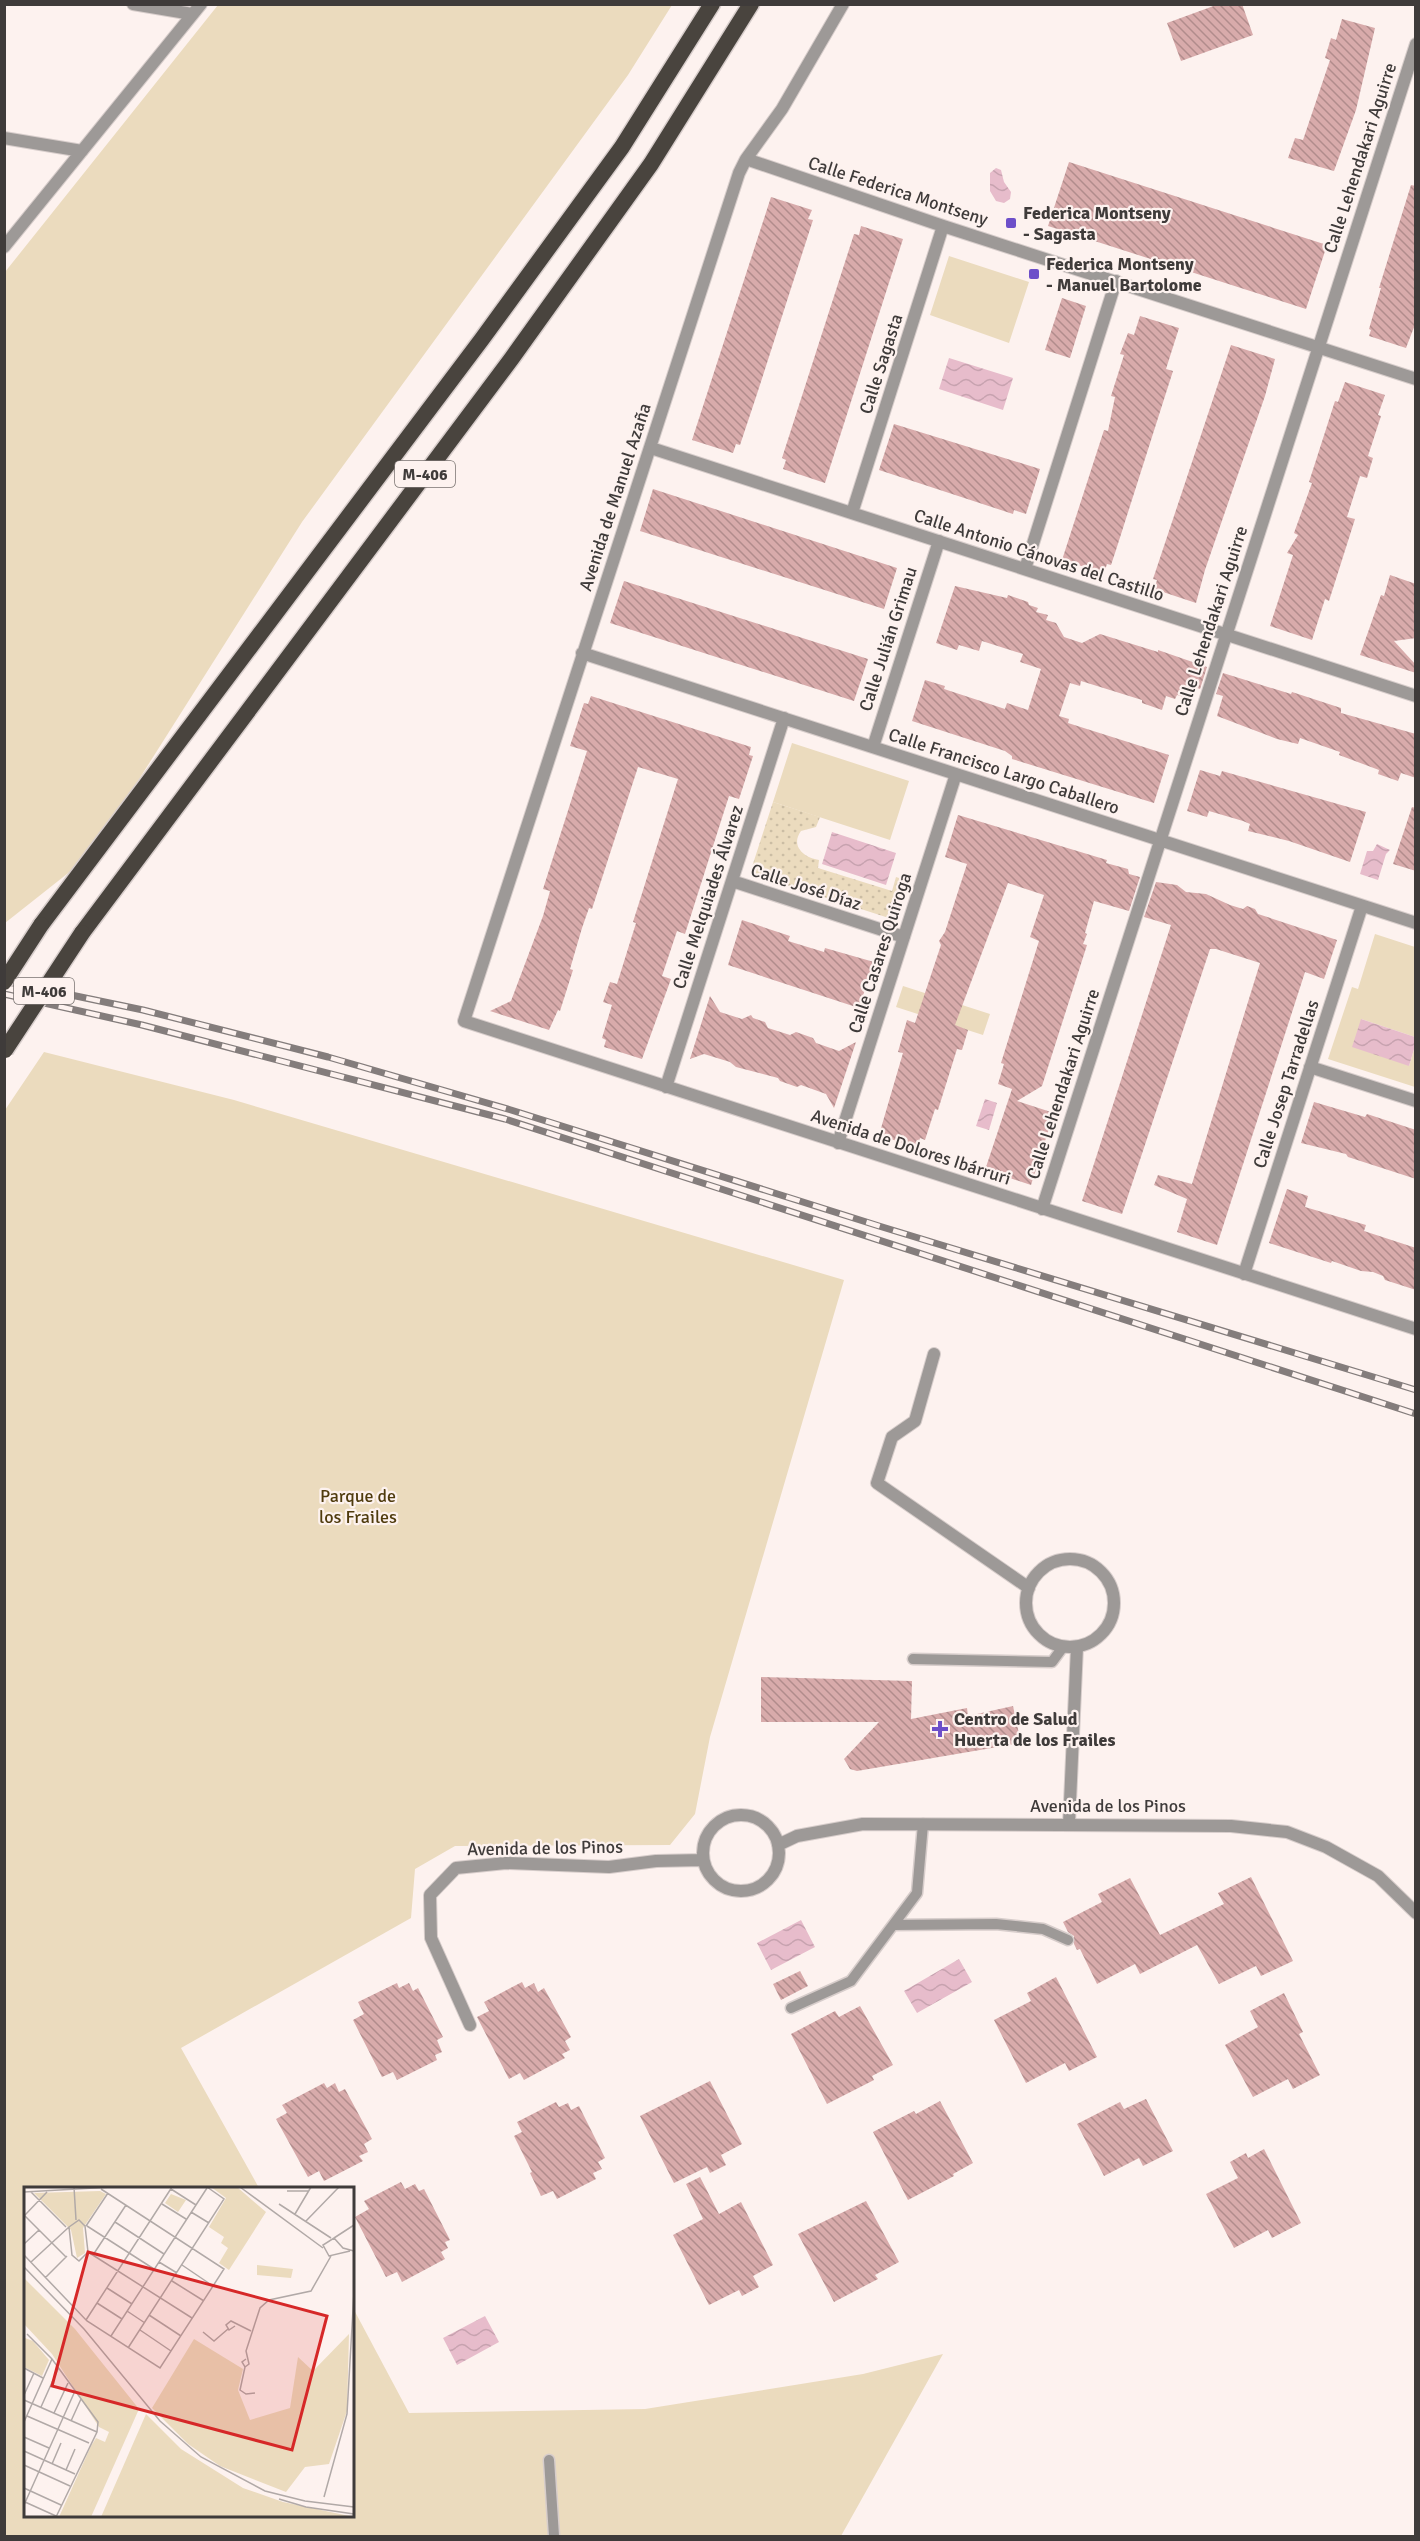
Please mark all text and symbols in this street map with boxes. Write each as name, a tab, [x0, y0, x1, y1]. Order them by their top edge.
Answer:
street label: Calle Lehendakari Aguirre	[1319, 60, 1401, 256]
street label: Calle Federica Montseny	[805, 152, 991, 231]
place label: Federica Montseny - Sagasta	[1023, 202, 1171, 245]
marker: Federica Montseny - Sagasta	[1004, 216, 1018, 230]
place label: Federica Montseny - Manuel Bartolome	[1046, 253, 1202, 296]
marker: Federica Montseny - Manuel Bartolome	[1027, 267, 1041, 281]
street label: Calle Sagasta	[854, 311, 908, 417]
street label: Avenida de Manuel Azaña	[574, 400, 656, 594]
road number: M-406	[395, 461, 455, 487]
street label: Calle Antonio Cánovas del Castillo	[911, 504, 1167, 606]
street label: Calle Lehendakari Aguirre	[1170, 523, 1252, 719]
street label: Calle Julián Grimau	[854, 564, 922, 714]
street label: Calle Francisco Largo Caballero	[886, 723, 1122, 819]
street label: Calle Melquiades Álvarez	[668, 802, 748, 992]
street label: Calle José Díaz	[748, 859, 864, 915]
street label: Calle Casares Quiroga	[844, 870, 916, 1036]
road number: M-406	[14, 978, 74, 1004]
street label: Calle Lehendakari Aguirre	[1022, 986, 1104, 1182]
street label: Calle Josep Tarradellas	[1248, 997, 1324, 1171]
street label: Avenida de Dolores Ibárruri	[808, 1104, 1014, 1190]
park label: Parque de los Frailes	[319, 1485, 397, 1528]
place label: Centro de Salud Huerta de los Frailes	[954, 1708, 1116, 1751]
marker: Centro de Salud Huerta de los Frailes	[931, 1720, 949, 1738]
street label: Avenida de los Pinos	[1030, 1795, 1186, 1817]
street label: Avenida de los Pinos	[467, 1836, 623, 1860]
inset map	[24, 2187, 354, 2517]

